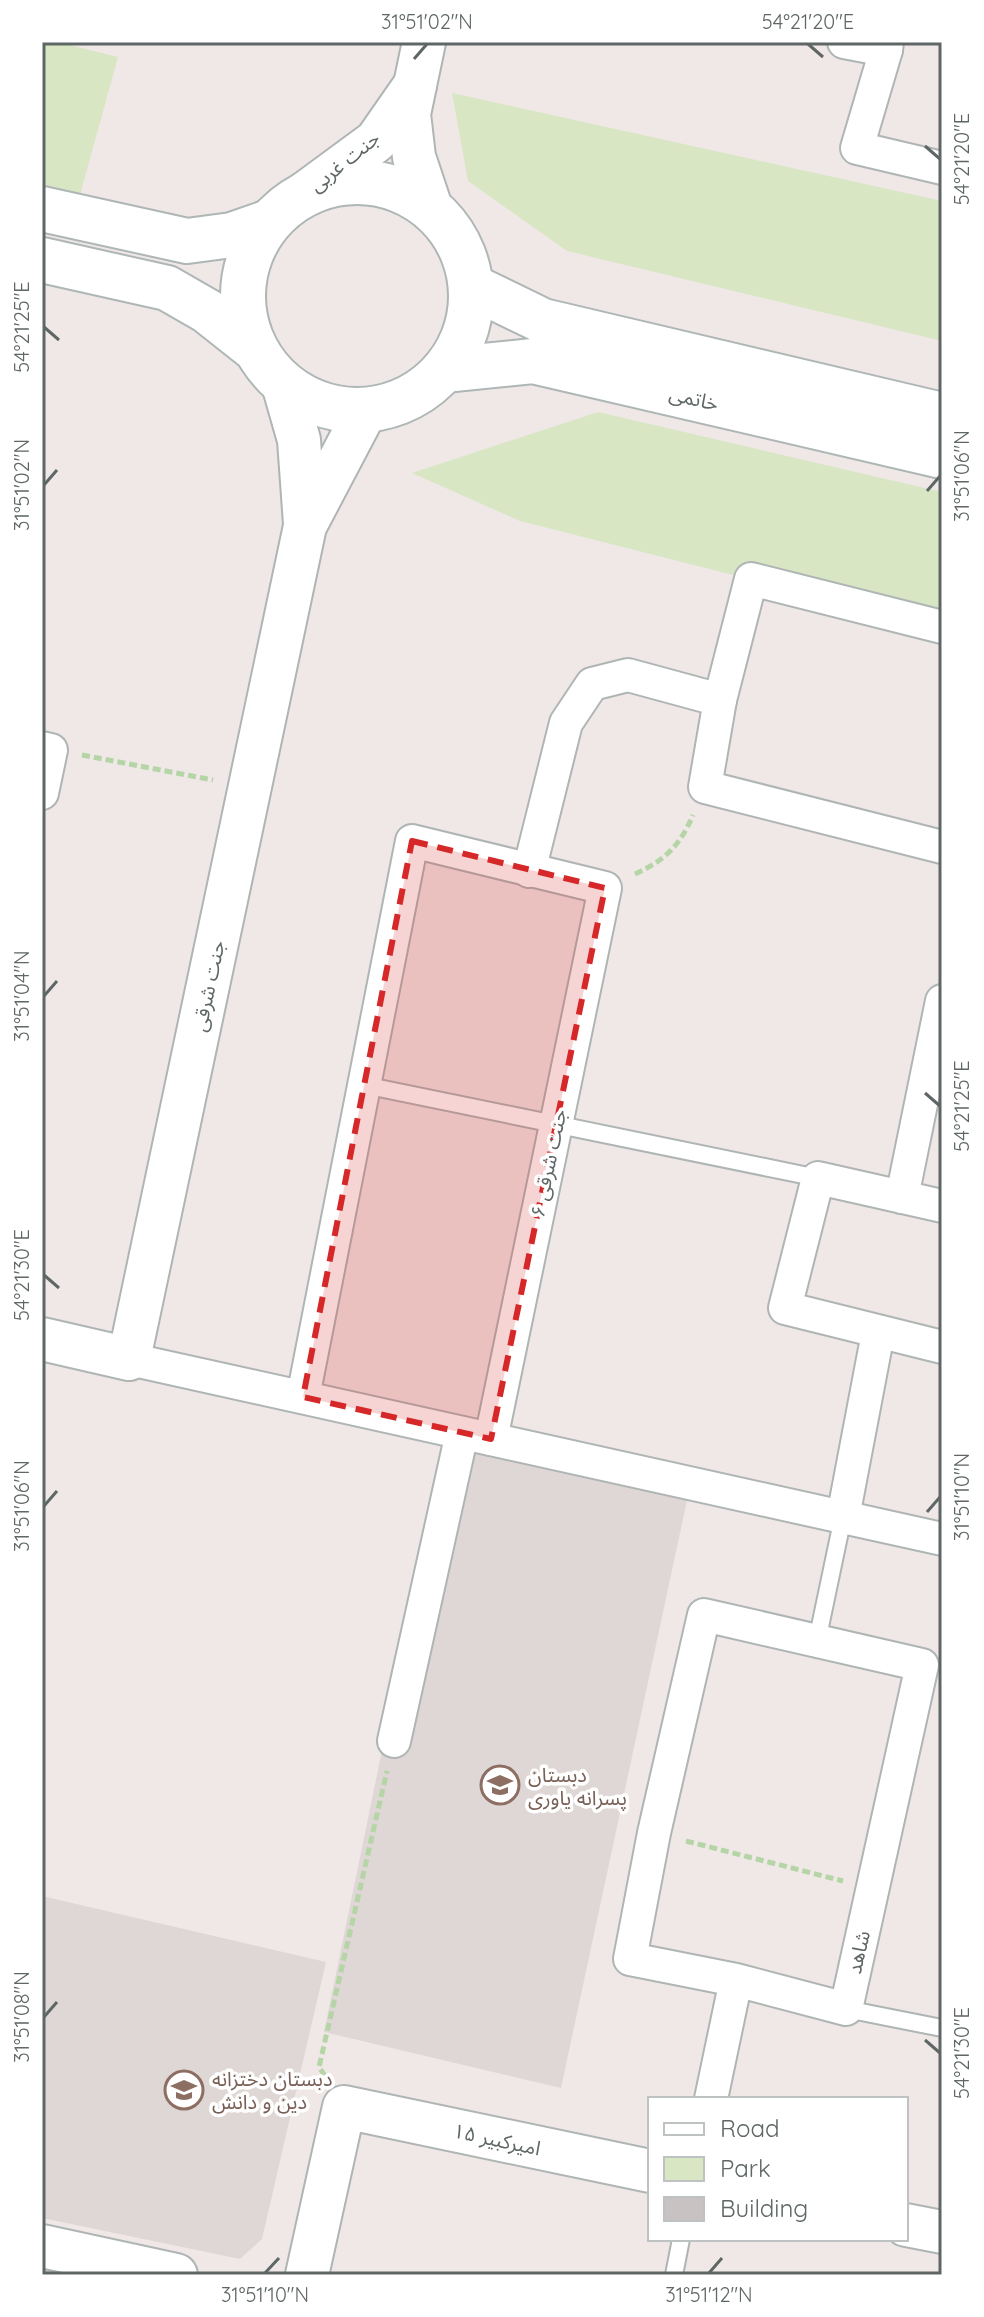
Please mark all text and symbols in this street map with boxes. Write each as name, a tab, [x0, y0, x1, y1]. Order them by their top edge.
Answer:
text: 31°51'02"N	[381, 9, 473, 34]
text: 54°21'20"E	[762, 9, 854, 34]
text: 54°21'20"E	[949, 113, 974, 205]
street label: جنت غربی	[304, 125, 384, 197]
text: 54°21'25"E	[9, 281, 34, 373]
street label: خاتمی	[667, 380, 721, 416]
text: 31°51'06"N	[949, 430, 974, 522]
text: 31°51'02"N	[9, 439, 34, 531]
street label: جنت شرقی	[186, 938, 230, 1034]
text: 31°51'04"N	[9, 950, 34, 1042]
text: 54°21'25"E	[949, 1060, 974, 1152]
street label: جنت شرقی ۶	[524, 1107, 572, 1219]
text: 54°21'30"E	[9, 1229, 34, 1321]
text: 31°51'10"N	[949, 1453, 974, 1541]
text: 31°51'06"N	[9, 1460, 34, 1552]
place label: دبستان پسرانه یاوری	[528, 1762, 627, 1811]
school or university icon: دبستان پسرانه یاوری	[479, 1764, 521, 1806]
street label: شاهد	[841, 1928, 875, 1976]
text: 31°51'08"N	[9, 1971, 34, 2063]
text: 54°21'30"E	[949, 2007, 974, 2099]
place label: دبستان دختزانه دین و دانش	[212, 2066, 332, 2114]
school or university icon: دبستان دختزانه دین و دانش	[163, 2069, 205, 2111]
legend	[648, 2097, 908, 2241]
text: Road	[720, 2113, 780, 2143]
street label: امیرکبیر ۱۵	[451, 2118, 543, 2160]
text: Park	[720, 2153, 771, 2183]
text: Building	[720, 2193, 808, 2223]
text: 31°51'10"N	[221, 2282, 309, 2307]
text: 31°51'12"N	[665, 2282, 753, 2307]

